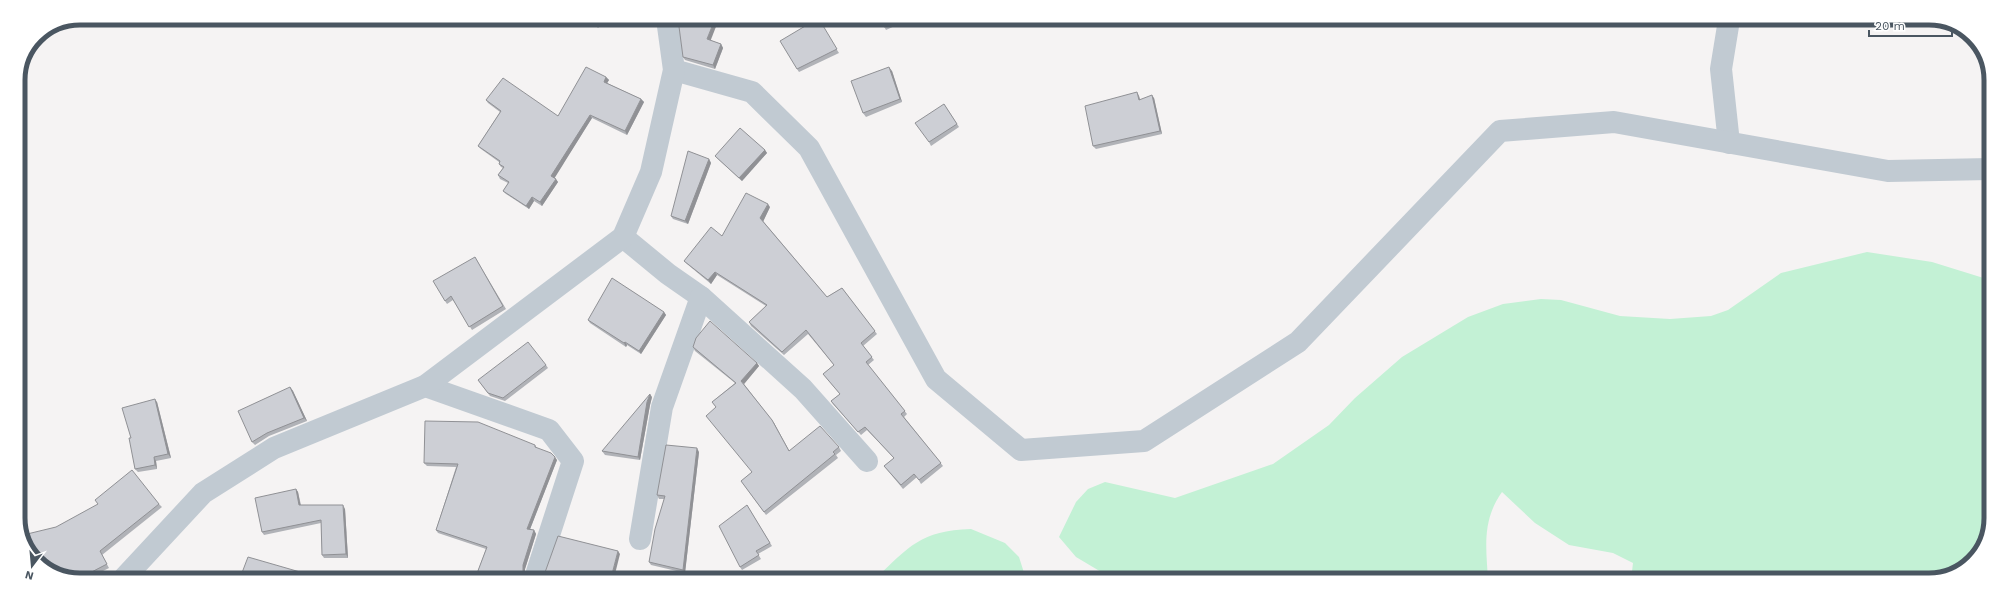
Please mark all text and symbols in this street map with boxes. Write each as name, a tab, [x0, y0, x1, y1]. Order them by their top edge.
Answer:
scale bar	[1869, 12, 1952, 38]
text: 20 m	[1875, 19, 1905, 33]
north arrow	[12, 546, 52, 586]
text: N	[24, 568, 35, 583]

